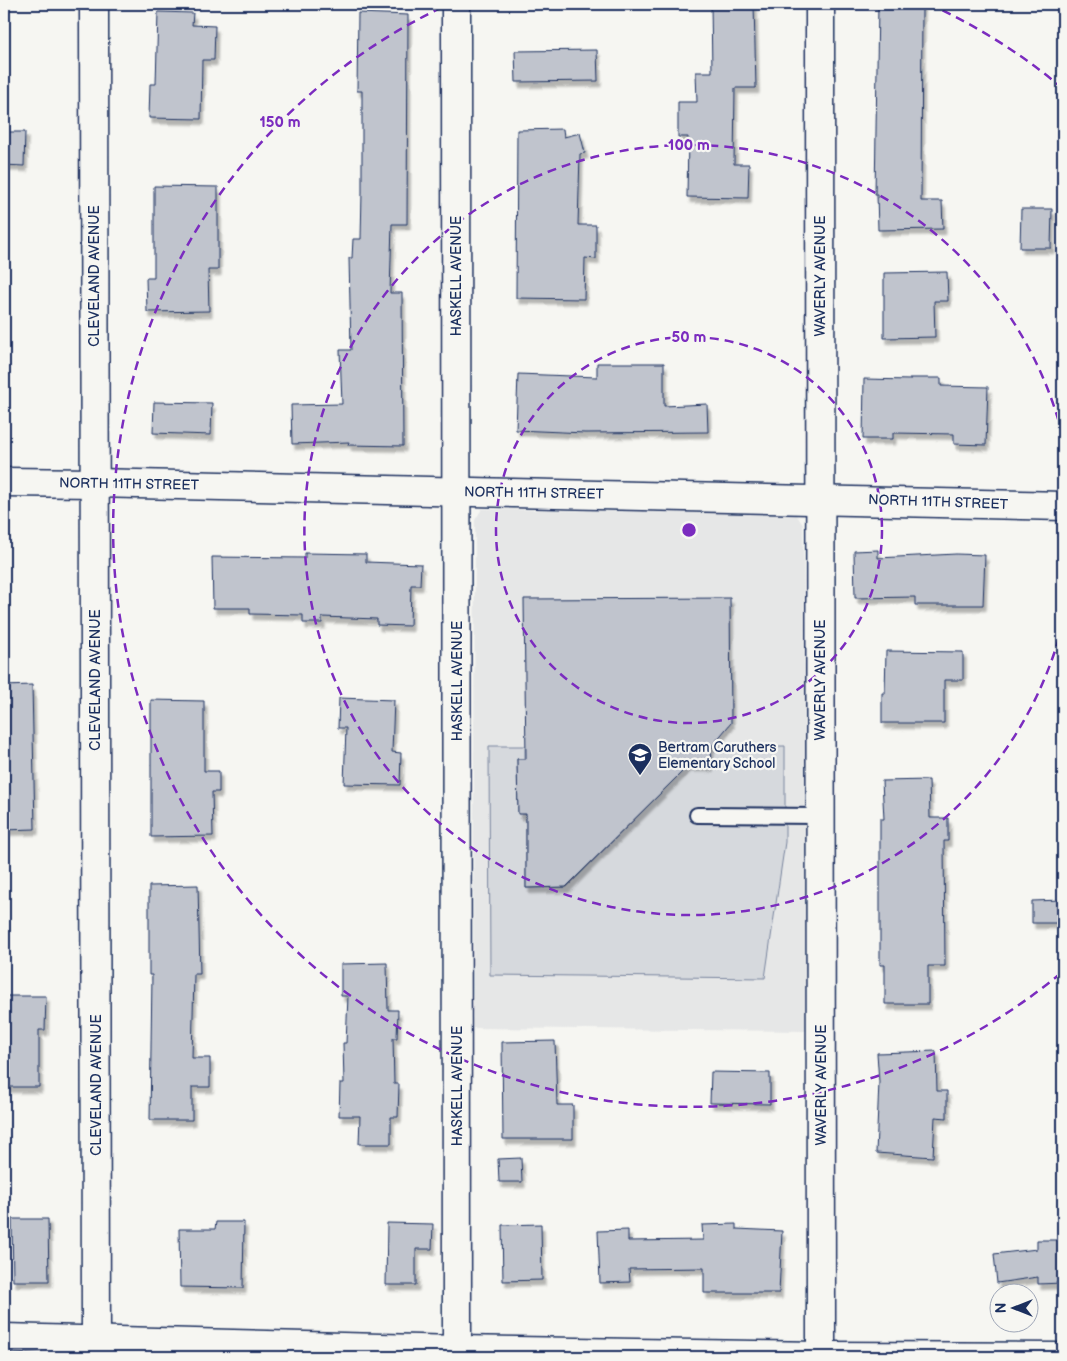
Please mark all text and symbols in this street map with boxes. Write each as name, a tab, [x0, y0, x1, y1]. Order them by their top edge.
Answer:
text: 150 m	[259, 113, 301, 132]
text: 100 m	[668, 136, 710, 155]
street label: CLEVELAND AVENUE	[86, 205, 103, 347]
street label: HASKELL AVENUE	[448, 216, 465, 336]
street label: WAVERLY AVENUE	[812, 216, 829, 336]
text: 50 m	[672, 328, 707, 347]
street label: NORTH 11TH STREET	[59, 474, 200, 494]
street label: NORTH 11TH STREET	[464, 483, 605, 503]
street label: NORTH 11TH STREET	[868, 491, 1009, 513]
centre of rings	[680, 521, 698, 539]
street label: CLEVELAND AVENUE	[87, 609, 104, 751]
street label: WAVERLY AVENUE	[812, 620, 829, 740]
street label: HASKELL AVENUE	[449, 621, 466, 741]
place label: Bertram Caruthers Elementary School	[658, 739, 777, 772]
school or university icon: Bertram Caruthers Elementary School	[627, 742, 653, 776]
street label: CLEVELAND AVENUE	[88, 1014, 105, 1156]
street label: WAVERLY AVENUE	[813, 1025, 830, 1145]
street label: HASKELL AVENUE	[449, 1026, 466, 1146]
north arrow	[990, 1284, 1040, 1334]
text: N	[993, 1303, 1010, 1313]

